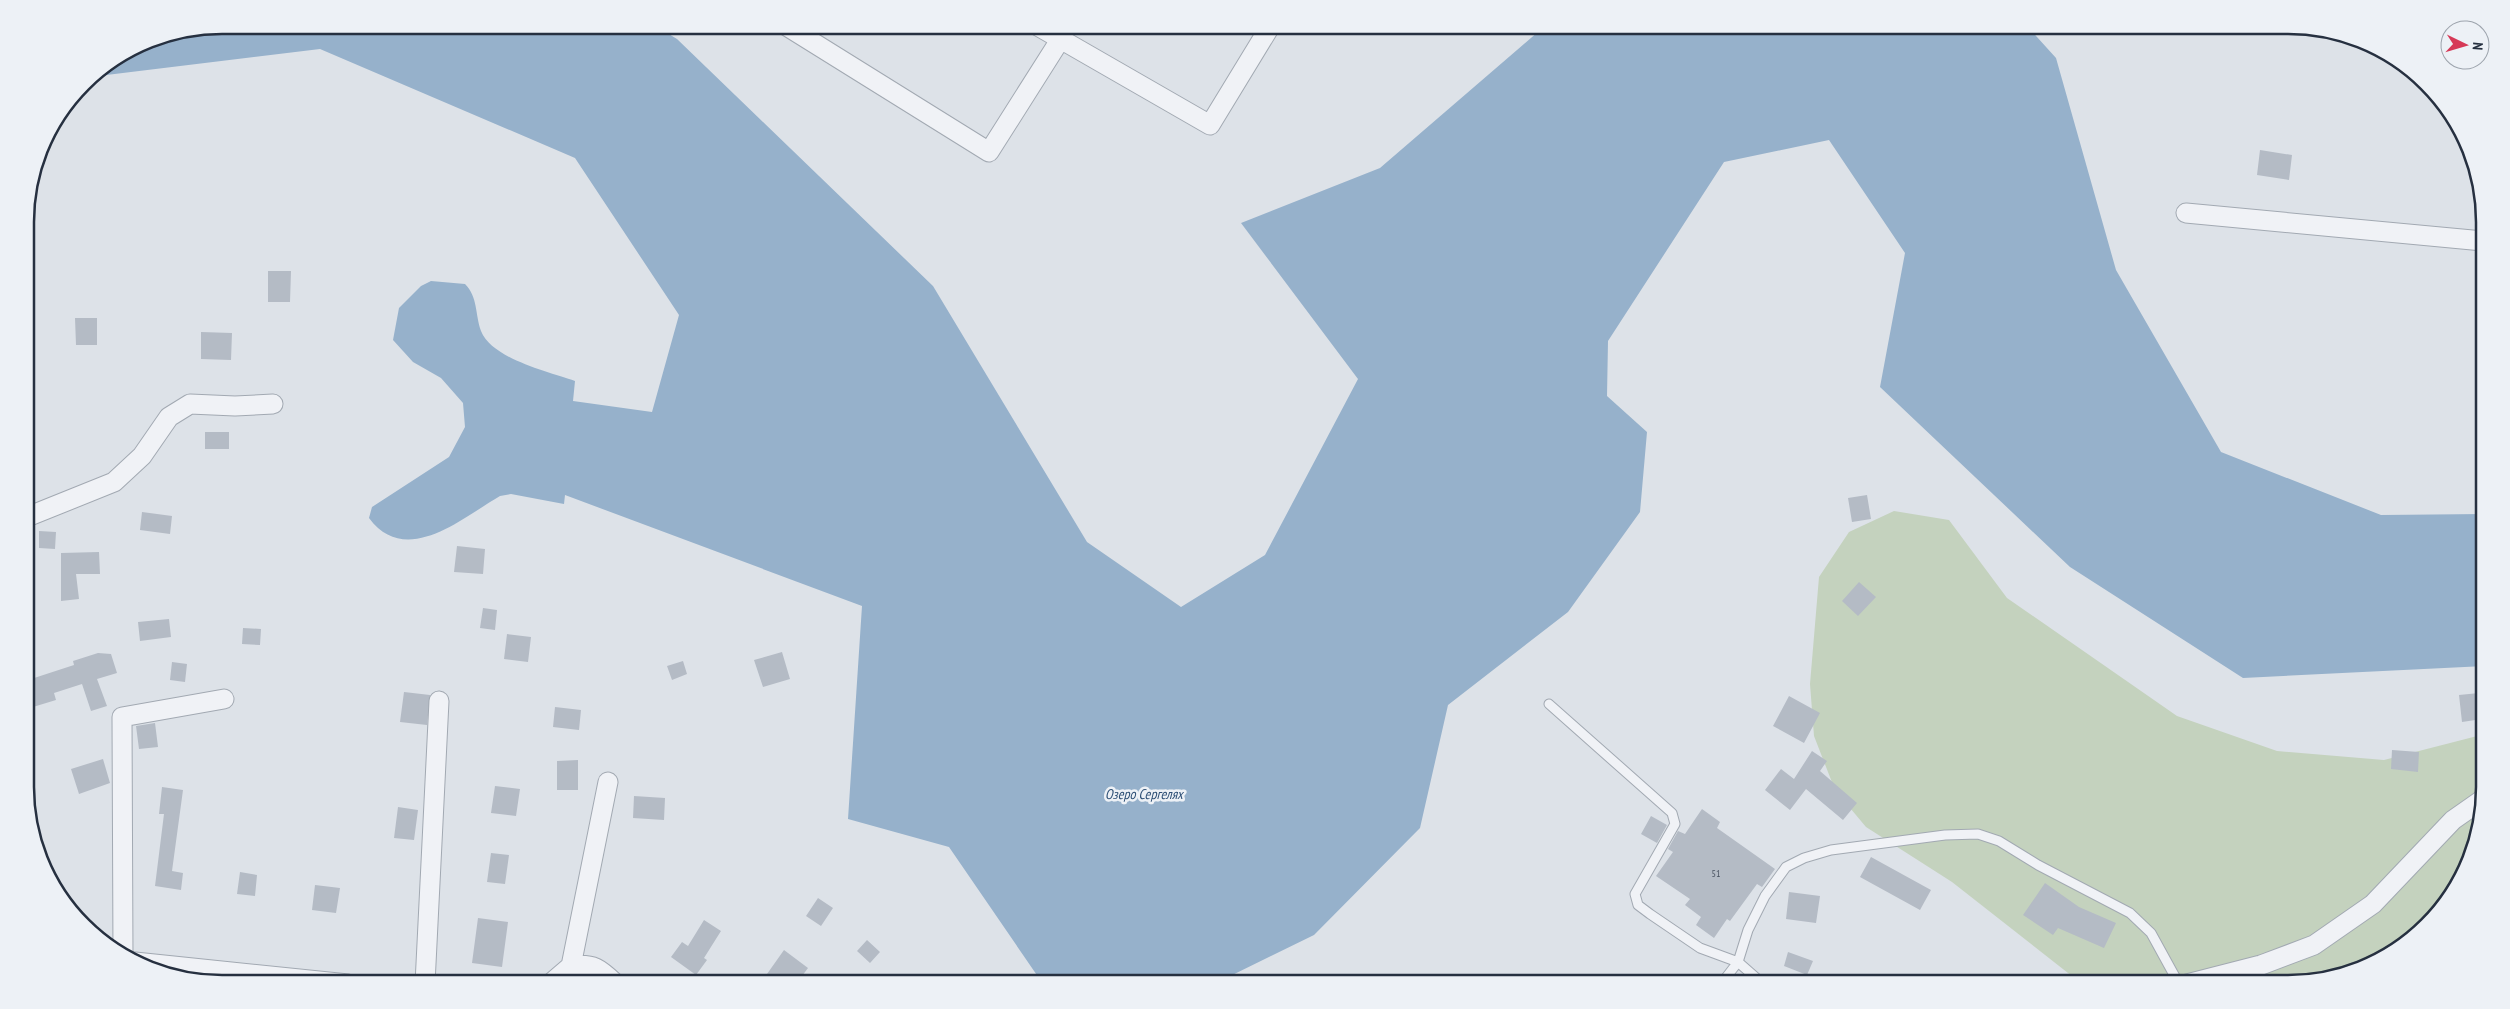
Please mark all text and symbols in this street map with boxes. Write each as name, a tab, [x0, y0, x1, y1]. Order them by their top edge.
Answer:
north arrow	[2440, 20, 2490, 70]
text: N	[2469, 42, 2487, 51]
water label: Озеро Сергелях	[1105, 785, 1185, 803]
house number: 51	[1712, 867, 1721, 880]

